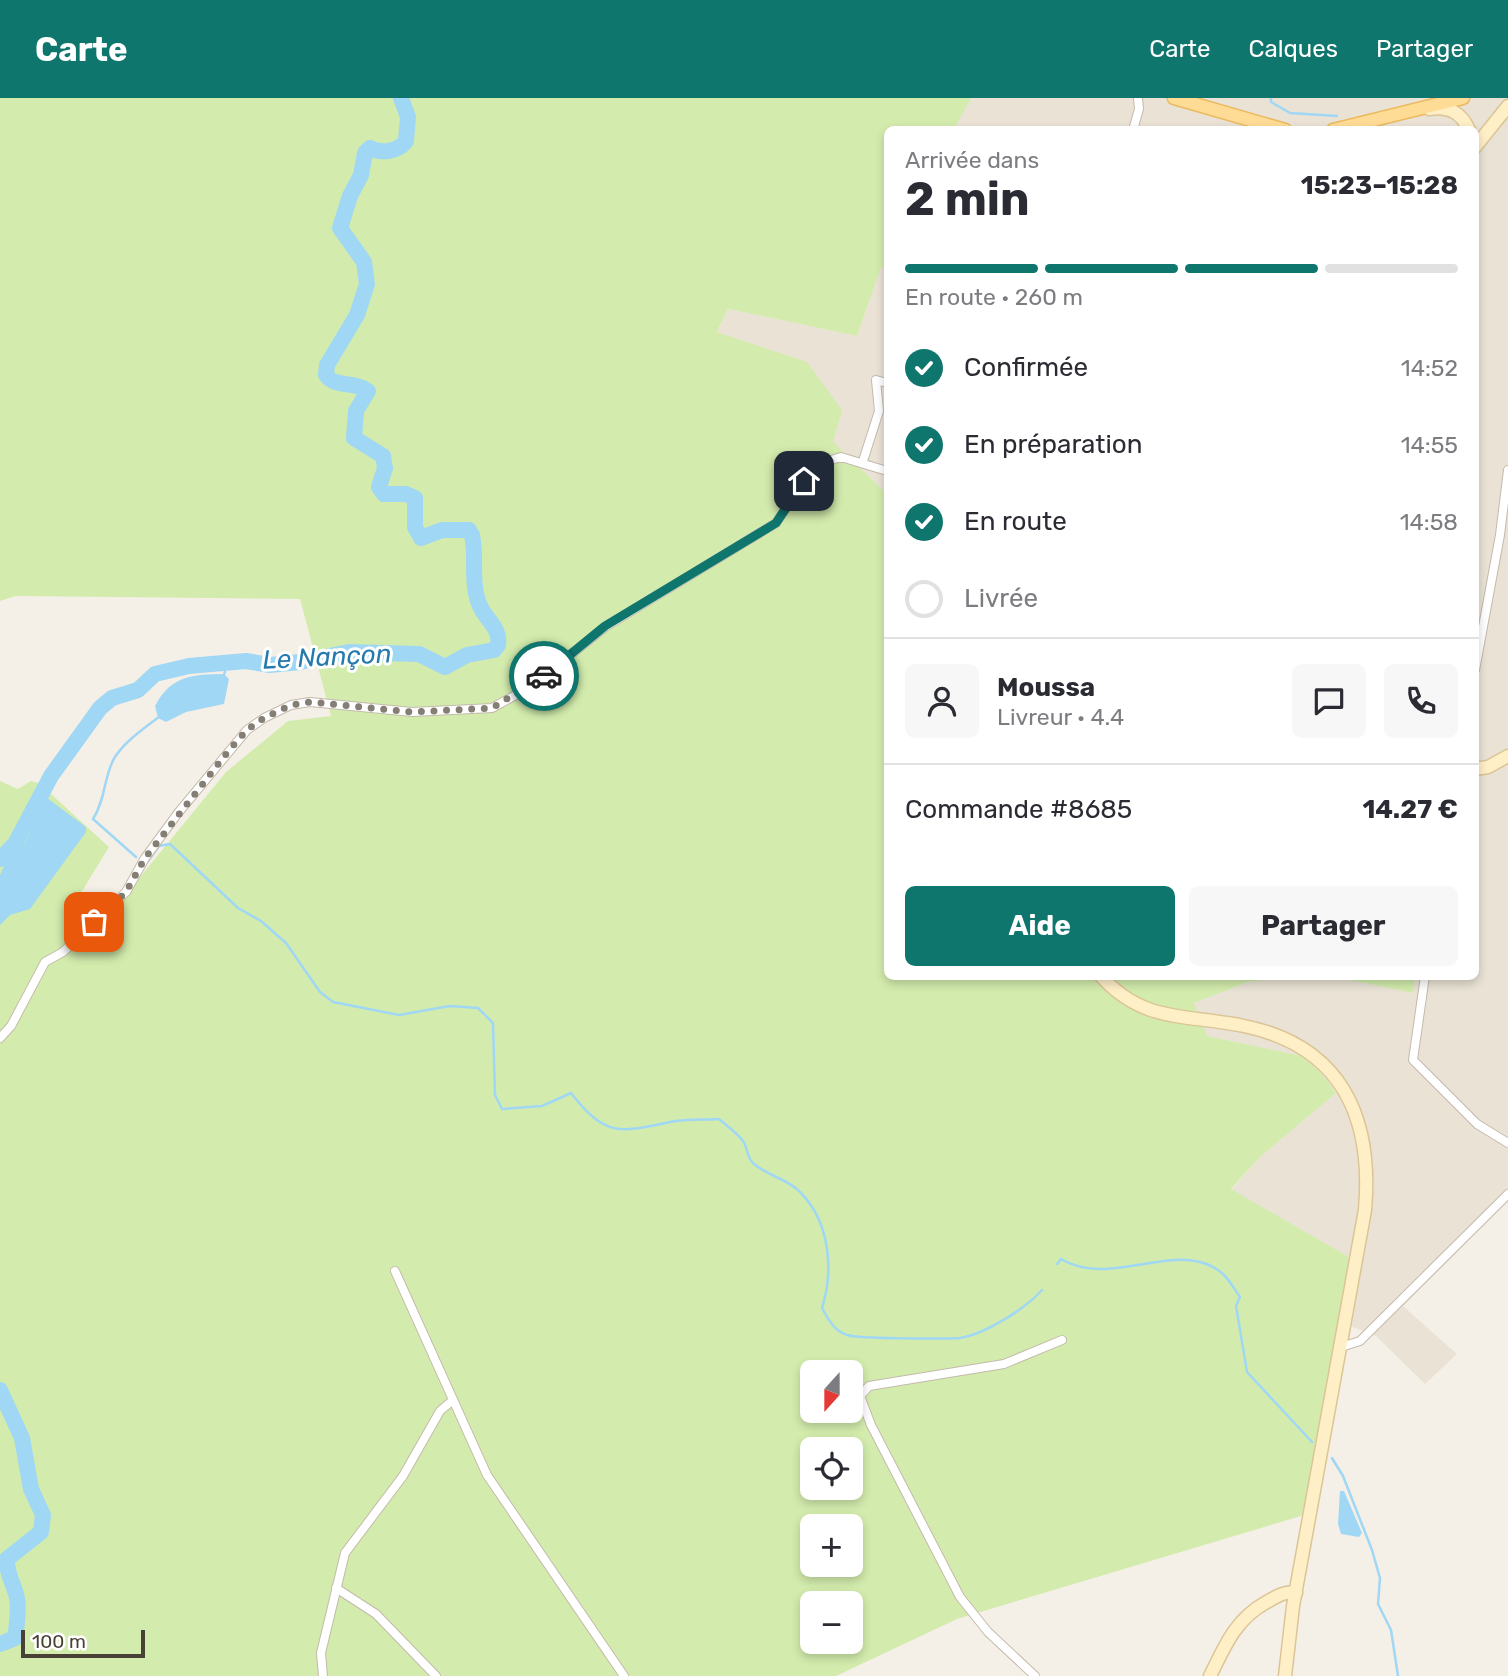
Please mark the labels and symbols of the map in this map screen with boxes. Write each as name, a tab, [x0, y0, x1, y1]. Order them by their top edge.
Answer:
pin	[774, 451, 834, 511]
water label: Le Nançon	[262, 638, 392, 676]
courier	[509, 641, 579, 711]
pin	[64, 892, 124, 952]
north arrow	[800, 1360, 863, 1423]
scale bar	[21, 1627, 145, 1659]

